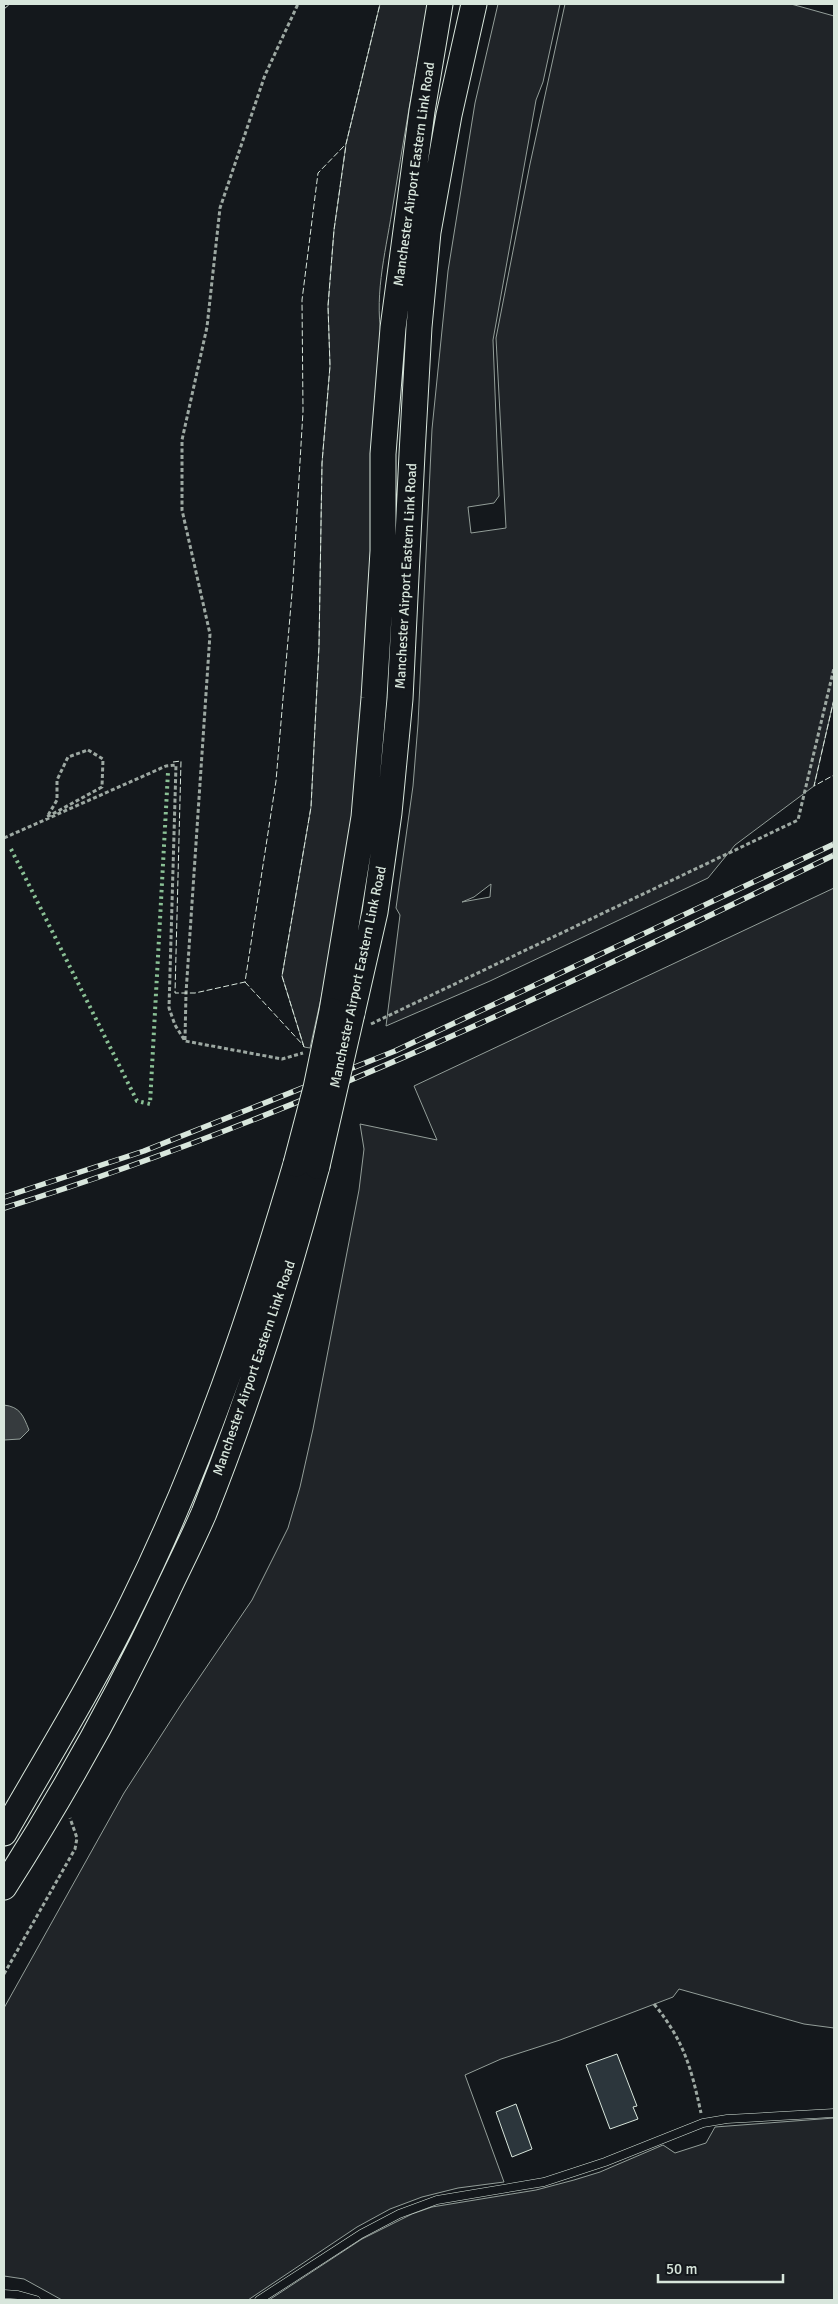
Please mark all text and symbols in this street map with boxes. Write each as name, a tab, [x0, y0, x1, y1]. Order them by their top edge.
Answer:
street label: Manchester Airport Eastern Link Road	[390, 61, 438, 287]
street label: Manchester Airport Eastern Link Road	[392, 463, 420, 689]
street label: Manchester Airport Eastern Link Road	[326, 865, 390, 1089]
street label: Manchester Airport Eastern Link Road	[209, 1258, 299, 1478]
scale bar	[658, 2252, 783, 2284]
text: 50 m	[666, 2260, 697, 2278]

